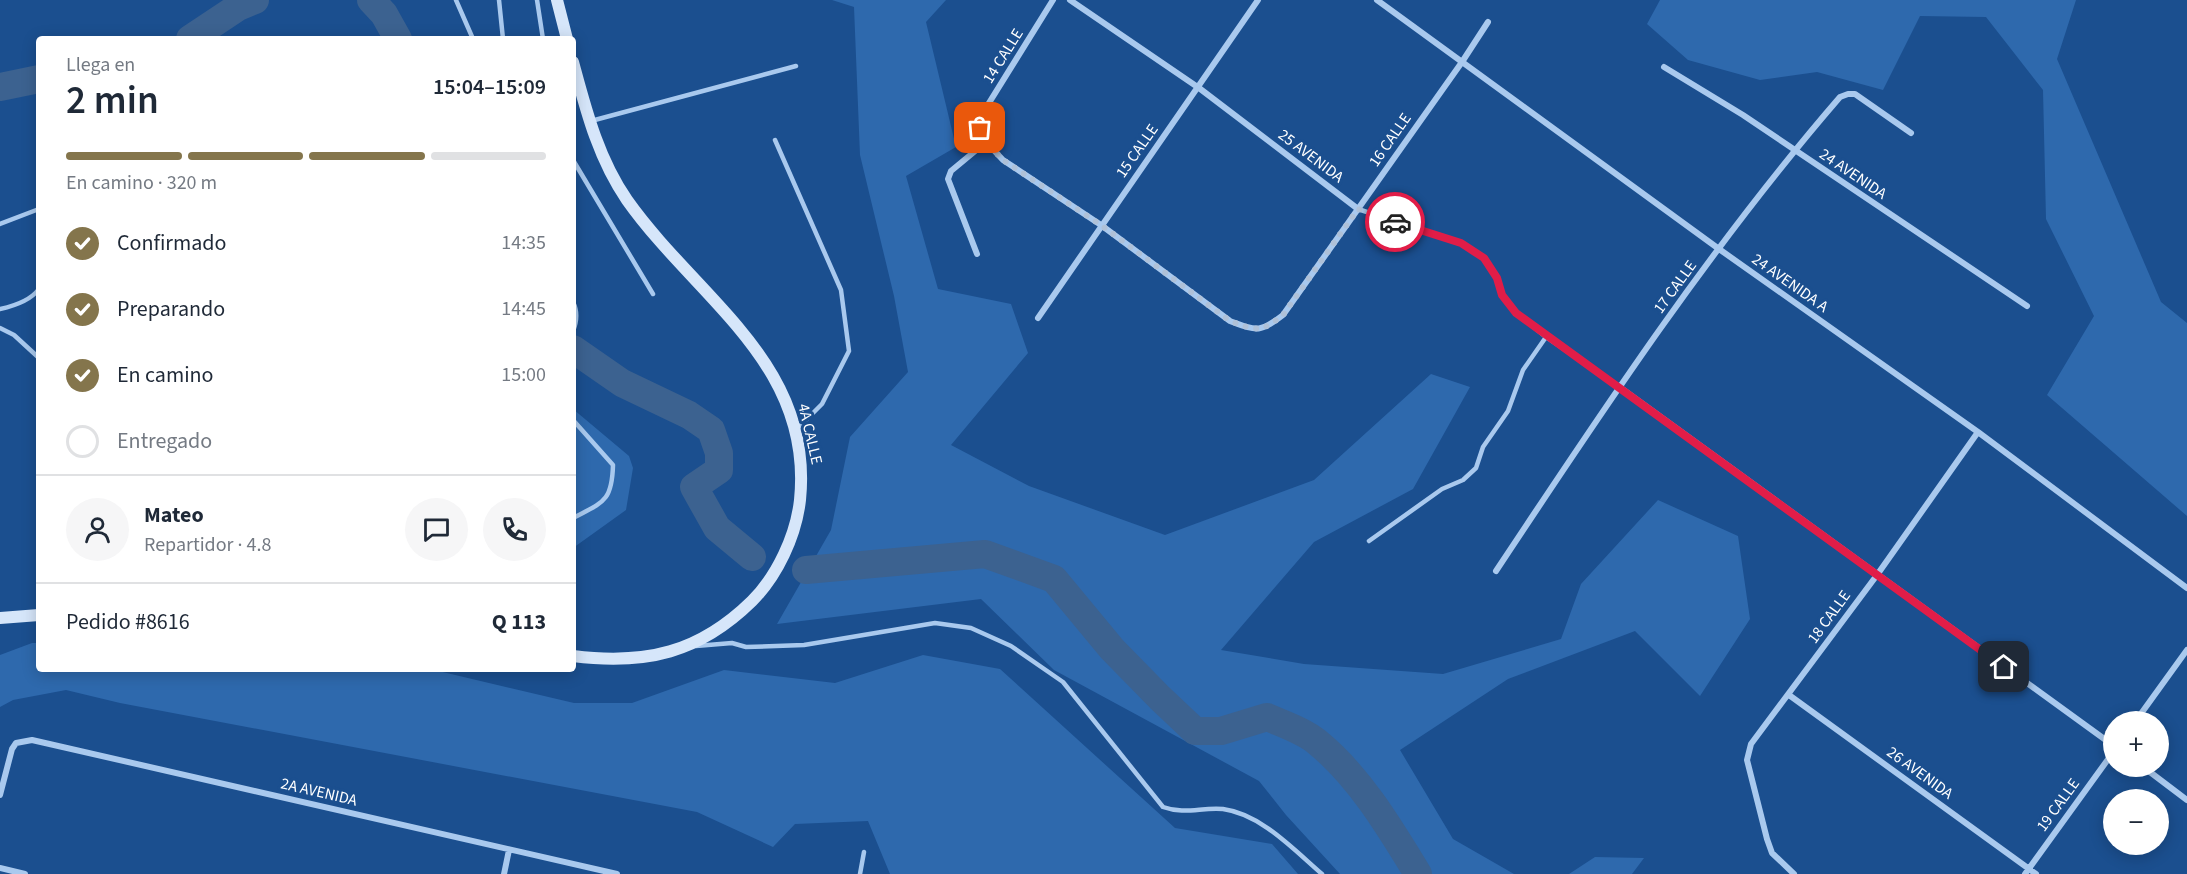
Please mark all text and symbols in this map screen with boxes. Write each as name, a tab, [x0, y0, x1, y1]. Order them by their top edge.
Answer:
street label: 14 CALLE	[978, 24, 1028, 88]
text: Llega en	[66, 51, 135, 79]
text: 15:04–15:09	[433, 71, 546, 103]
text: 2 min	[66, 73, 159, 129]
pin	[954, 102, 1005, 153]
street label: 16 CALLE	[1364, 109, 1416, 171]
icon: bag	[963, 111, 996, 144]
street label: 15 CALLE	[1111, 120, 1163, 182]
street label: 25 AVENIDA	[1274, 124, 1349, 188]
street label: 24 AVENIDA	[1815, 143, 1891, 205]
text: En camino · 320 m	[66, 169, 217, 197]
courier	[1365, 192, 1425, 252]
icon: car	[1379, 206, 1412, 239]
icon: check	[66, 227, 99, 260]
text: Confirmado	[117, 227, 226, 259]
text: 14:35	[501, 229, 546, 257]
street label: 24 AVENIDA A	[1747, 248, 1833, 318]
street label: 17 CALLE	[1648, 256, 1702, 318]
icon: check	[66, 293, 99, 326]
text: Preparando	[117, 293, 225, 325]
text: 14:45	[501, 295, 546, 323]
icon: check	[66, 359, 99, 392]
text: En camino	[117, 359, 214, 391]
text: 15:00	[501, 361, 546, 389]
street label: 4A CALLE	[792, 401, 828, 467]
text: Entregado	[117, 425, 212, 457]
button: person	[66, 498, 129, 561]
button: chat	[405, 498, 468, 561]
button: phone	[483, 498, 546, 561]
text: Mateo	[144, 499, 204, 531]
text: Repartidor · 4.8	[144, 531, 271, 559]
street label: 18 CALLE	[1802, 586, 1856, 648]
text: Pedido #8616	[66, 606, 190, 638]
text: Q 113	[492, 606, 546, 638]
pin	[1978, 641, 2029, 692]
icon: home	[1987, 650, 2020, 683]
map controls	[2103, 711, 2169, 855]
button: +	[2103, 711, 2169, 777]
street label: 26 AVENIDA	[1882, 741, 1958, 805]
street label: 2A AVENIDA	[279, 773, 360, 812]
street label: 19 CALLE	[2031, 774, 2085, 836]
button: −	[2103, 789, 2169, 855]

